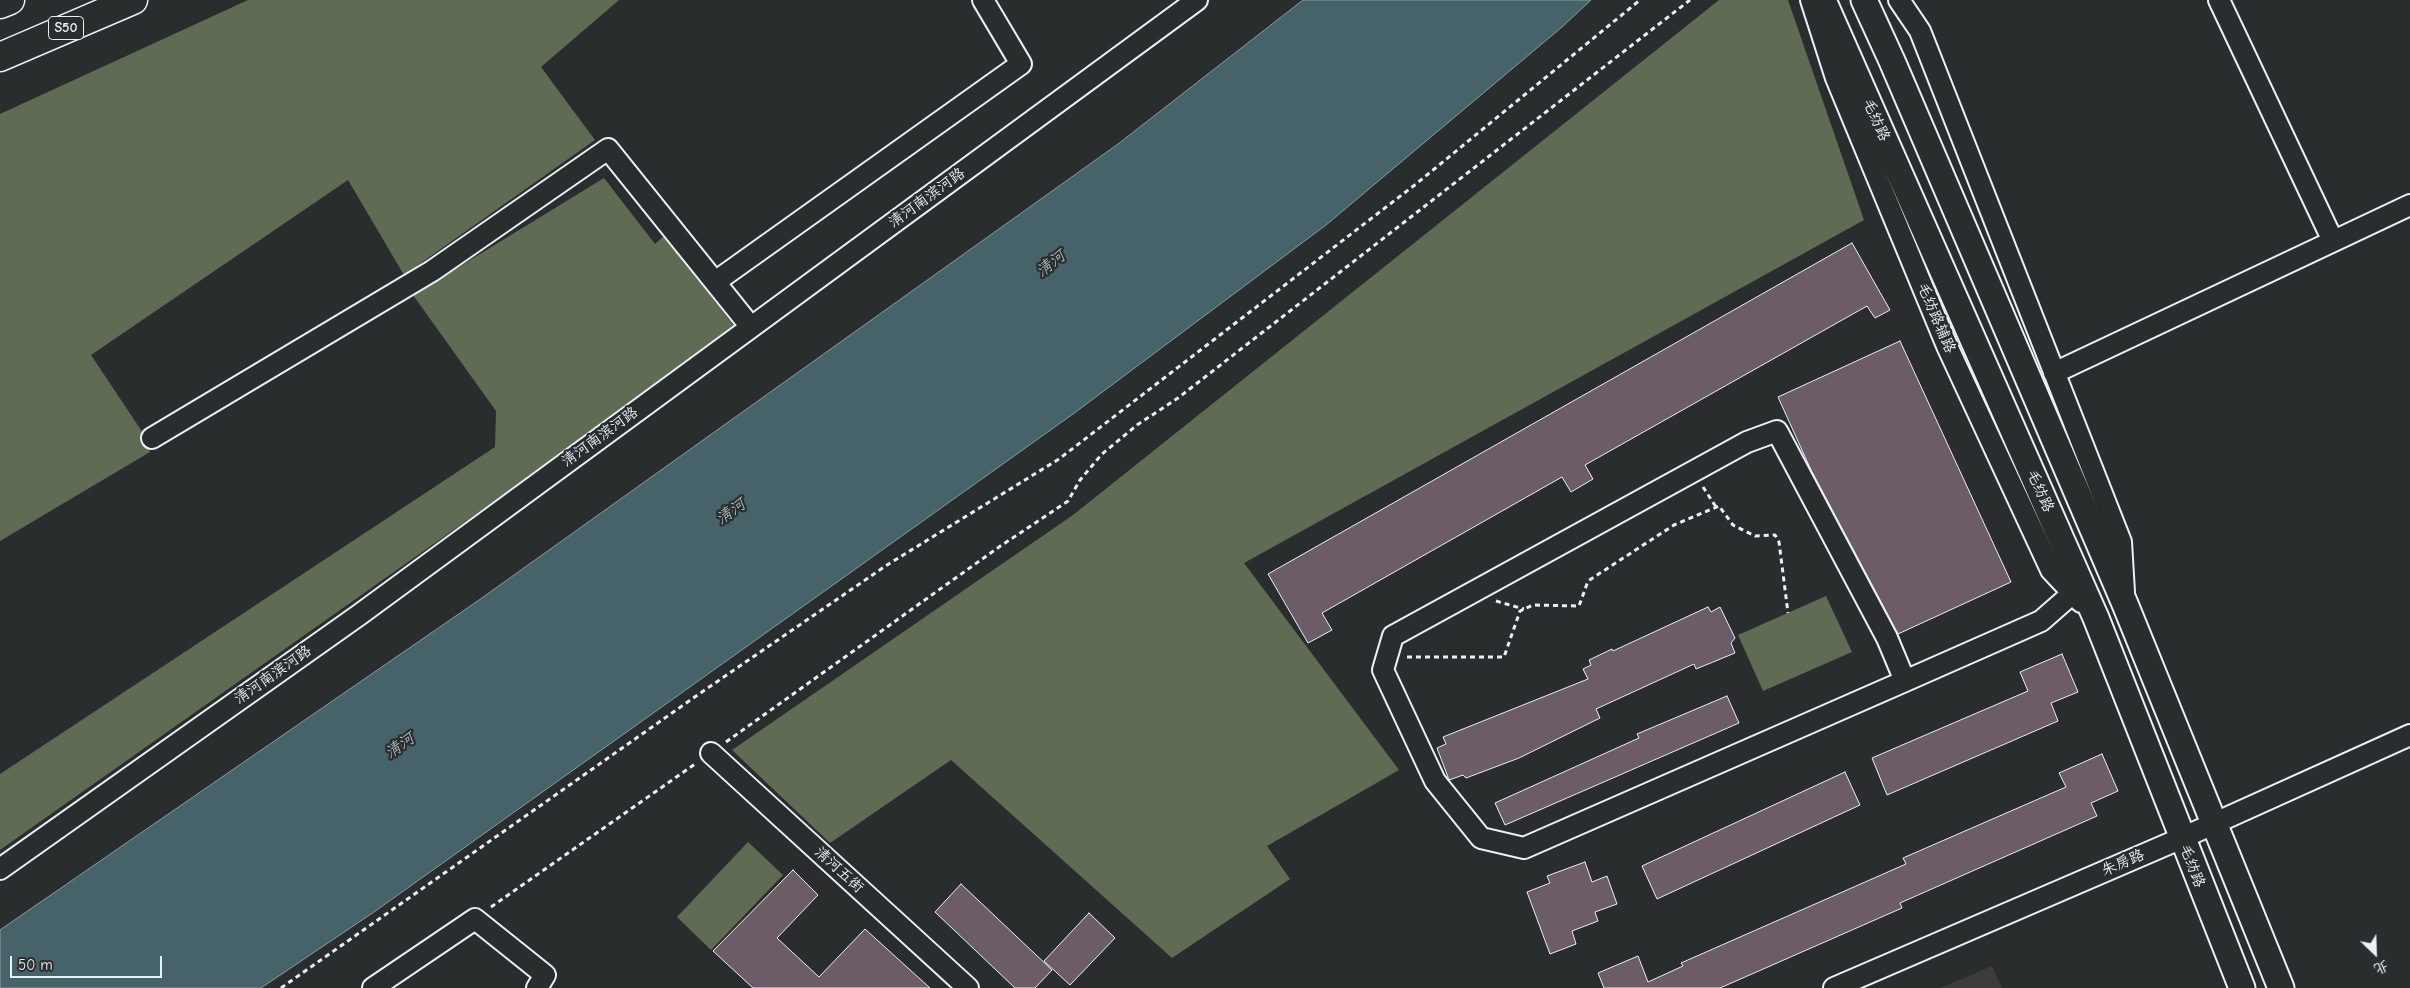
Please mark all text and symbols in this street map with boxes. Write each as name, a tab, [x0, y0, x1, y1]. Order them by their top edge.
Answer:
road number: S50	[48, 16, 84, 40]
street label: 毛纺路	[1859, 96, 1893, 144]
street label: 清河南滨河路	[885, 164, 969, 232]
water label: 清河	[1032, 247, 1070, 281]
street label: 毛纺路辅路	[1913, 280, 1959, 356]
street label: 清河南滨河路	[558, 403, 642, 471]
street label: 毛纺路	[2023, 467, 2057, 515]
water label: 清河	[712, 495, 750, 529]
street label: 清河南滨河路	[231, 642, 315, 708]
water label: 清河	[381, 729, 419, 763]
street label: 毛纺路	[2176, 842, 2208, 890]
street label: 清河五街	[811, 843, 867, 897]
street label: 朱房路	[2099, 846, 2147, 880]
north arrow	[2350, 928, 2400, 978]
scale bar	[12, 946, 165, 978]
text: 50 m	[18, 956, 53, 974]
text: 北	[2371, 957, 2391, 978]

